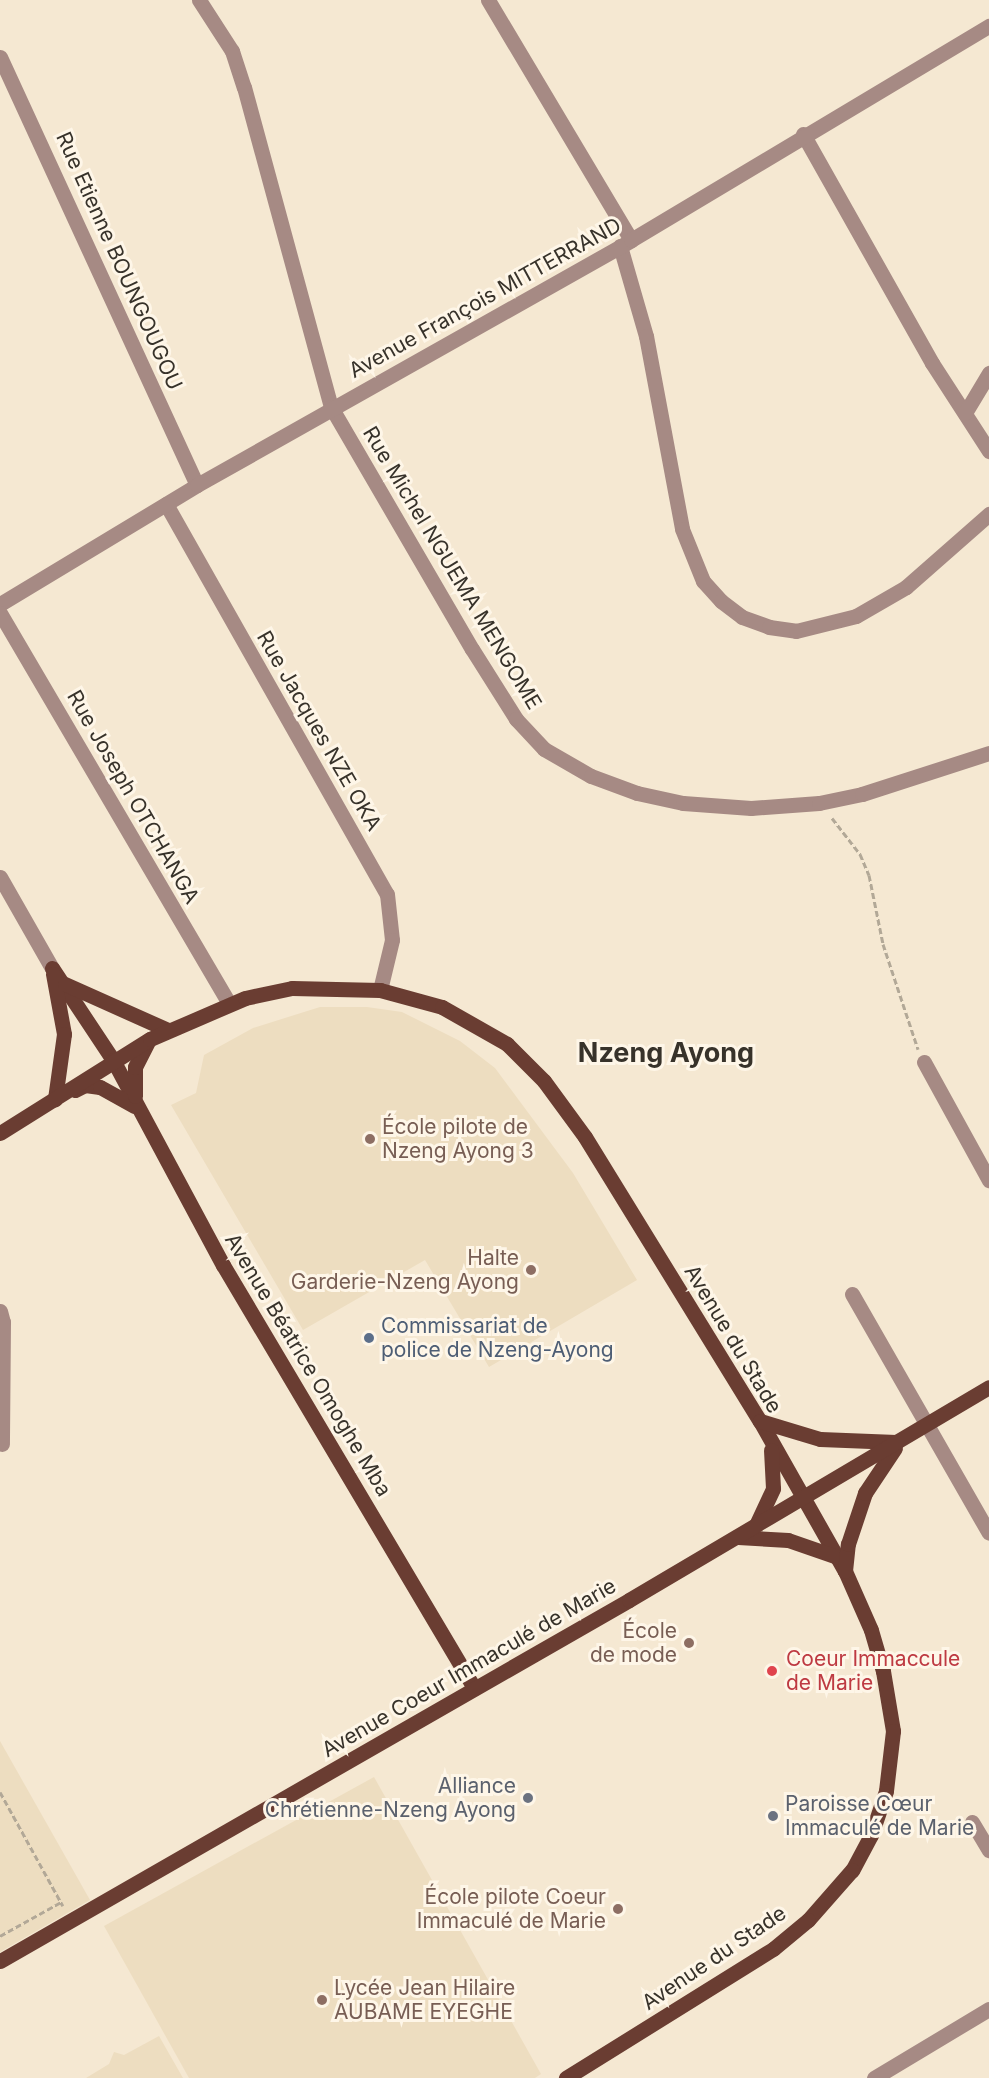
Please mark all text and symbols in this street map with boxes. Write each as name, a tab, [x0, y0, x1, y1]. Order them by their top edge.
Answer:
street label: Rue Etienne BOUNGOUGOU	[51, 128, 187, 394]
street label: Avenue François MITTERRAND	[345, 213, 625, 383]
street label: Rue Michel NGUEMA MENGOME	[357, 422, 547, 714]
street label: Rue Jacques NZE OKA	[251, 627, 387, 835]
street label: Rue Joseph OTCHANGA	[61, 686, 205, 908]
district label: Nzeng Ayong	[578, 1037, 754, 1069]
place label: École pilote de Nzeng Ayong 3	[382, 1114, 534, 1164]
marker: École pilote de Nzeng Ayong 3	[363, 1132, 377, 1146]
street label: Avenue Béatrice Omoghe Mba	[219, 1229, 397, 1501]
place label: Halte Garderie-Nzeng Ayong	[291, 1245, 519, 1295]
street label: Avenue du Stade	[679, 1260, 787, 1418]
marker: Halte Garderie-Nzeng Ayong	[524, 1263, 538, 1277]
place label: Commissariat de police de Nzeng-Ayong	[381, 1313, 614, 1363]
marker: Commissariat de police de Nzeng-Ayong	[362, 1331, 376, 1345]
street label: Avenue Coeur Immaculé de Marie	[318, 1573, 620, 1763]
place label: École de mode	[590, 1618, 677, 1668]
marker: École de mode	[682, 1636, 696, 1650]
place label: Coeur Immaccule de Marie	[786, 1646, 960, 1696]
marker: Coeur Immaccule de Marie	[763, 1662, 781, 1680]
place label: Alliance Chrétienne-Nzeng Ayong	[265, 1773, 516, 1823]
marker: Alliance Chrétienne-Nzeng Ayong	[521, 1791, 535, 1805]
place label: Paroisse Cœur Immaculé de Marie	[785, 1791, 974, 1841]
marker: Paroisse Cœur Immaculé de Marie	[766, 1809, 780, 1823]
place label: École pilote Coeur Immaculé de Marie	[417, 1884, 606, 1934]
street label: Avenue du Stade	[637, 1901, 791, 2015]
marker: École pilote Coeur Immaculé de Marie	[611, 1902, 625, 1916]
place label: Lycée Jean Hilaire AUBAME EYEGHE	[334, 1975, 515, 2025]
marker: Lycée Jean Hilaire AUBAME EYEGHE	[315, 1993, 329, 2007]

